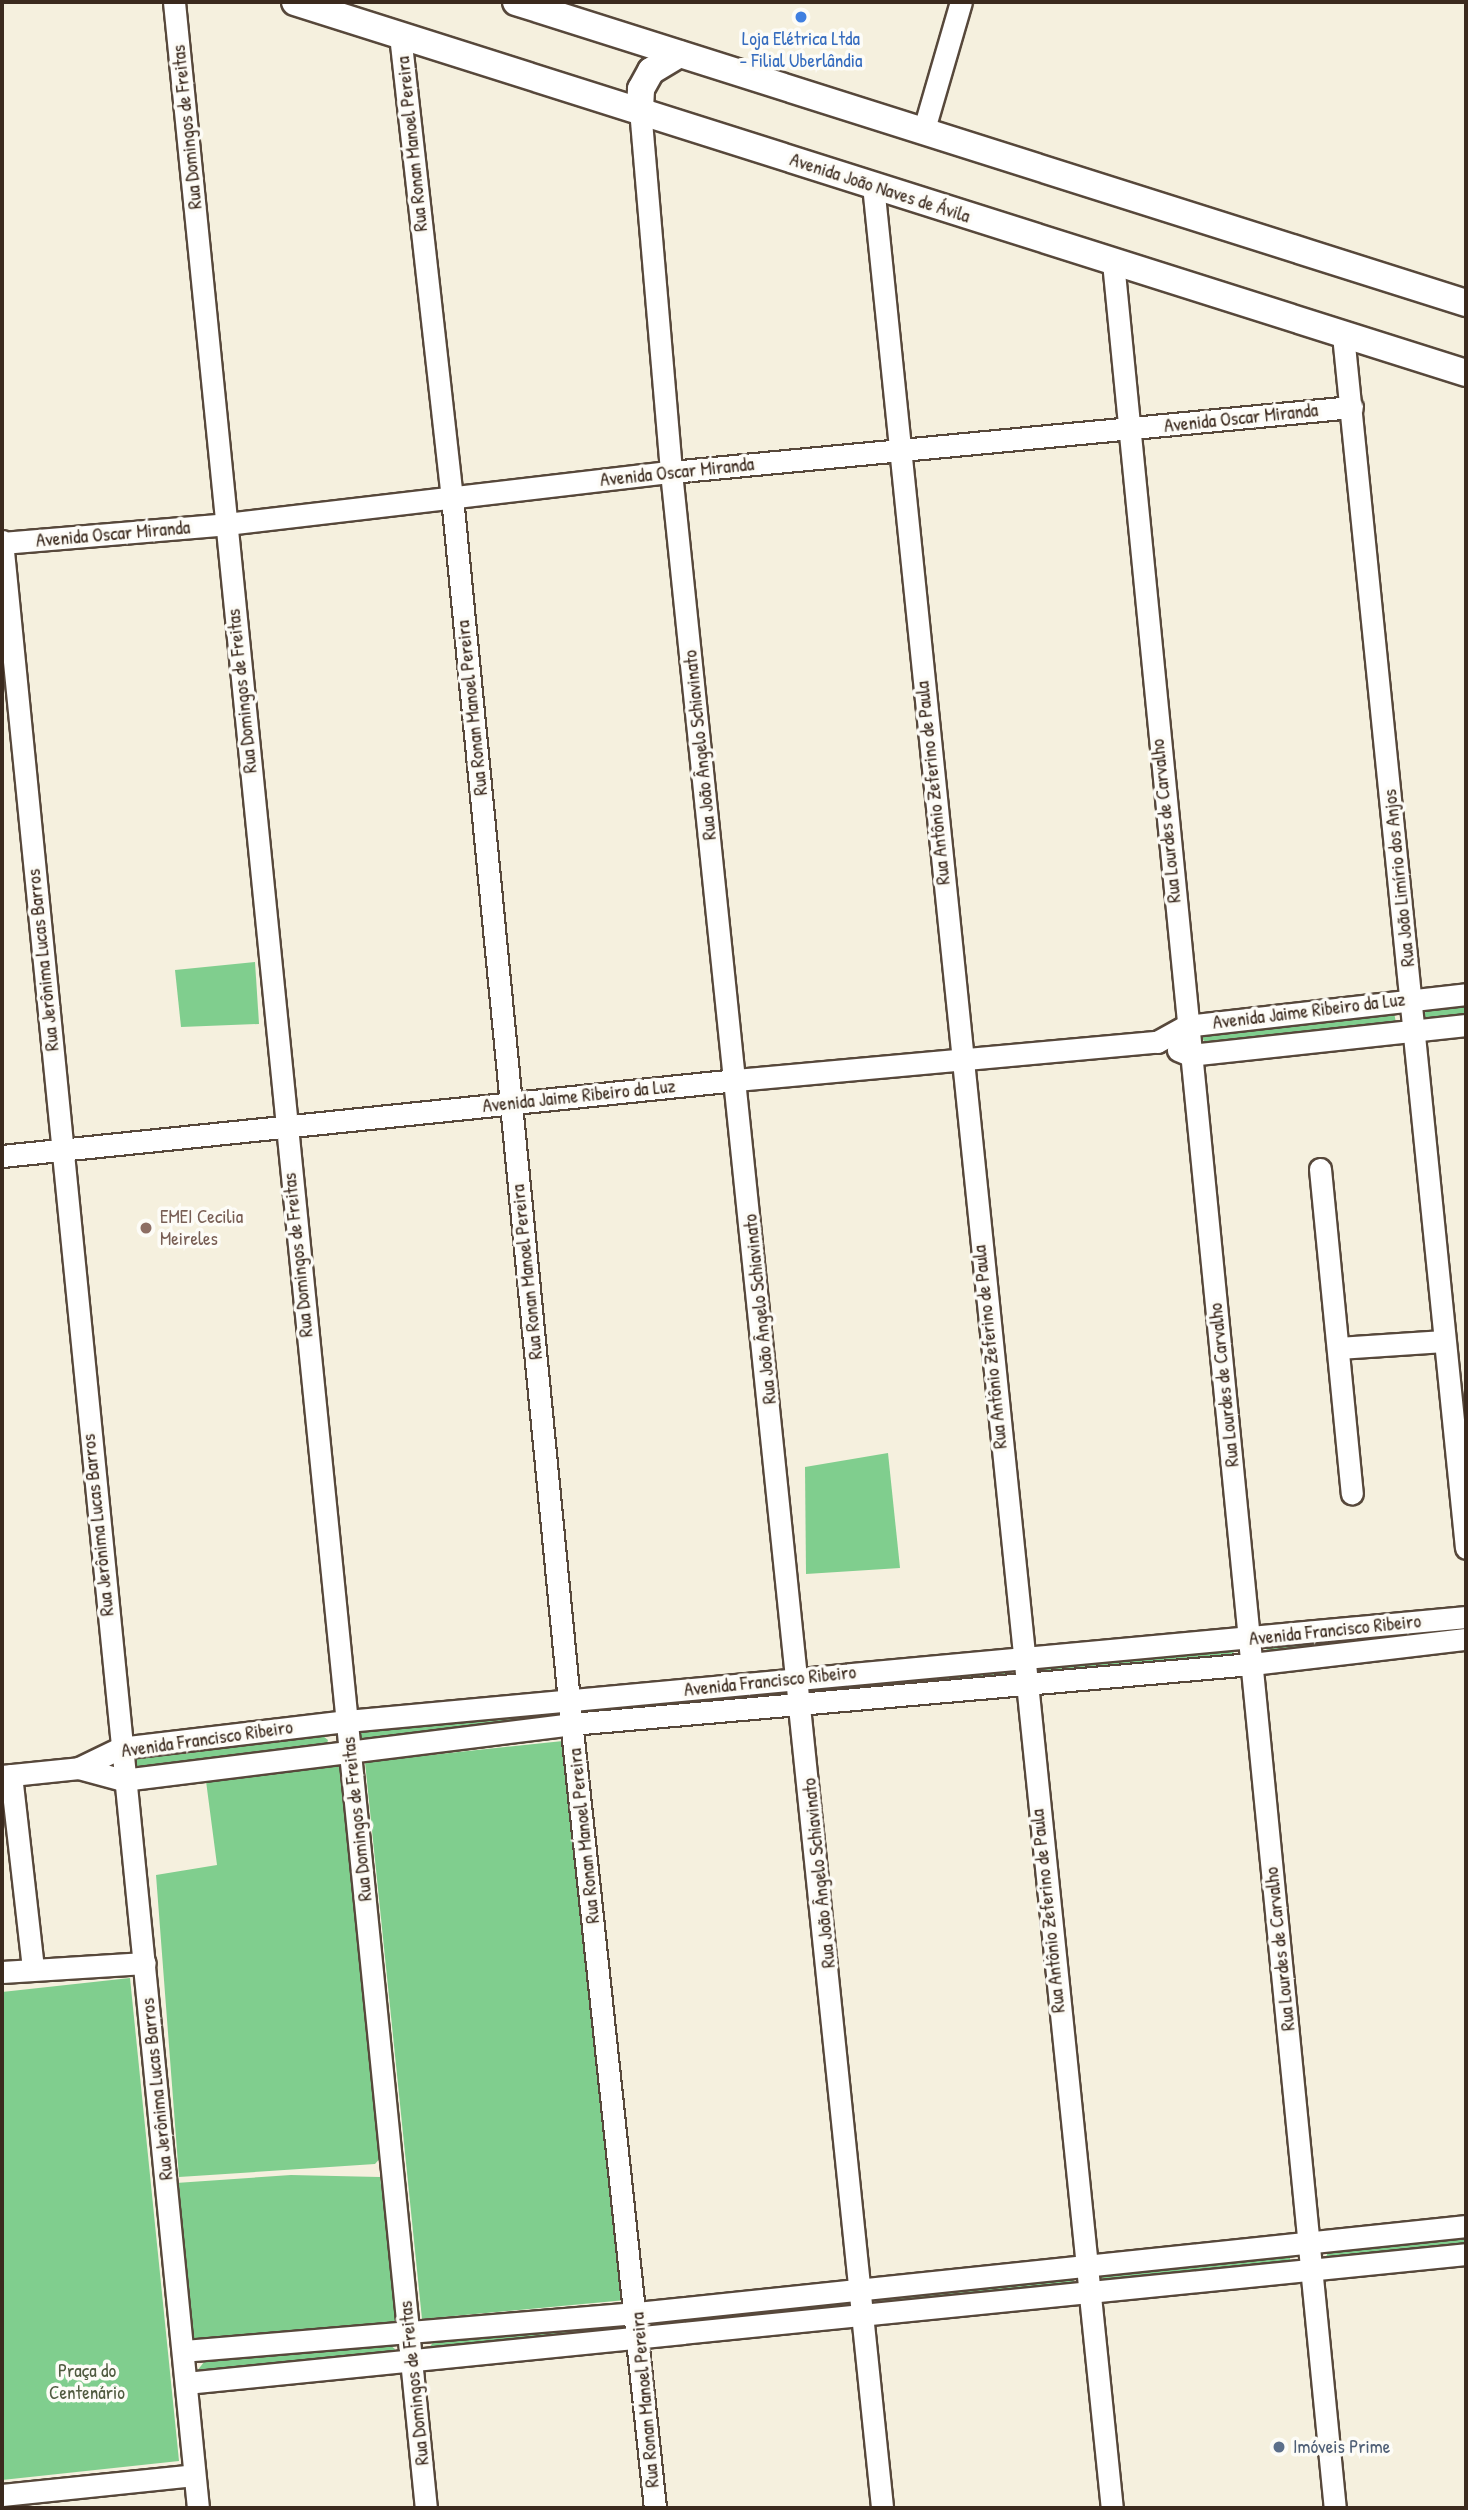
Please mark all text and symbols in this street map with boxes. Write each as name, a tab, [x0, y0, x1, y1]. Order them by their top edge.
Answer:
marker: Loja Elétrica Ltda - Filial Uberlândia	[793, 9, 809, 25]
place label: Loja Elétrica Ltda - Filial Uberlândia	[740, 28, 862, 72]
street label: Rua Domingos de Freitas	[167, 44, 207, 210]
street label: Rua Ronan Manoel Pereira	[391, 55, 433, 233]
street label: Avenida João Naves de Ávila	[787, 148, 973, 228]
street label: Avenida Oscar Miranda	[1163, 399, 1319, 437]
street label: Avenida Oscar Miranda	[599, 453, 755, 491]
street label: Avenida Oscar Miranda	[35, 516, 191, 552]
street label: Rua Domingos de Freitas	[222, 608, 262, 774]
street label: Rua Ronan Manoel Pereira	[451, 619, 493, 797]
street label: Rua João Ângelo Schiavinato	[679, 649, 721, 841]
street label: Rua Antônio Zeferino de Paula	[911, 680, 955, 886]
street label: Rua Lourdes de Carvalho	[1146, 738, 1186, 904]
street label: Rua João Limírio dos Anjos	[1378, 788, 1420, 968]
street label: Rua Jerônima Lucas Barros	[22, 868, 64, 1052]
street label: Avenida Jaime Ribeiro da Luz	[1211, 988, 1407, 1034]
street label: Avenida Jaime Ribeiro da Luz	[481, 1075, 677, 1117]
street label: Rua Domingos de Freitas	[278, 1172, 318, 1338]
street label: Rua Ronan Manoel Pereira	[506, 1183, 548, 1361]
place label: EMEI Cecilia Meireles	[160, 1206, 243, 1250]
street label: Rua João Ângelo Schiavinato	[739, 1213, 781, 1405]
marker: EMEI Cecilia Meireles	[138, 1220, 154, 1236]
street label: Rua Antônio Zeferino de Paula	[968, 1244, 1012, 1450]
street label: Rua Lourdes de Carvalho	[1204, 1302, 1244, 1468]
street label: Rua Jerônima Lucas Barros	[77, 1433, 119, 1617]
street label: Avenida Francisco Ribeiro	[1248, 1610, 1422, 1650]
street label: Avenida Francisco Ribeiro	[683, 1661, 857, 1701]
street label: Avenida Francisco Ribeiro	[120, 1716, 294, 1762]
street label: Rua Domingos de Freitas	[337, 1736, 377, 1902]
street label: Rua Ronan Manoel Pereira	[563, 1747, 605, 1925]
street label: Rua João Ângelo Schiavinato	[798, 1777, 840, 1969]
street label: Rua Antônio Zeferino de Paula	[1026, 1808, 1070, 2014]
street label: Rua Lourdes de Carvalho	[1260, 1866, 1300, 2032]
street label: Rua Jerônima Lucas Barros	[136, 1997, 178, 2181]
street label: Rua Domingos de Freitas	[394, 2300, 434, 2466]
street label: Rua Ronan Manoel Pereira	[626, 2311, 664, 2489]
park label: Praça do Centenário	[49, 2360, 125, 2404]
place label: Imóveis Prime	[1293, 2436, 1390, 2458]
marker: Imóveis Prime	[1271, 2439, 1287, 2455]

